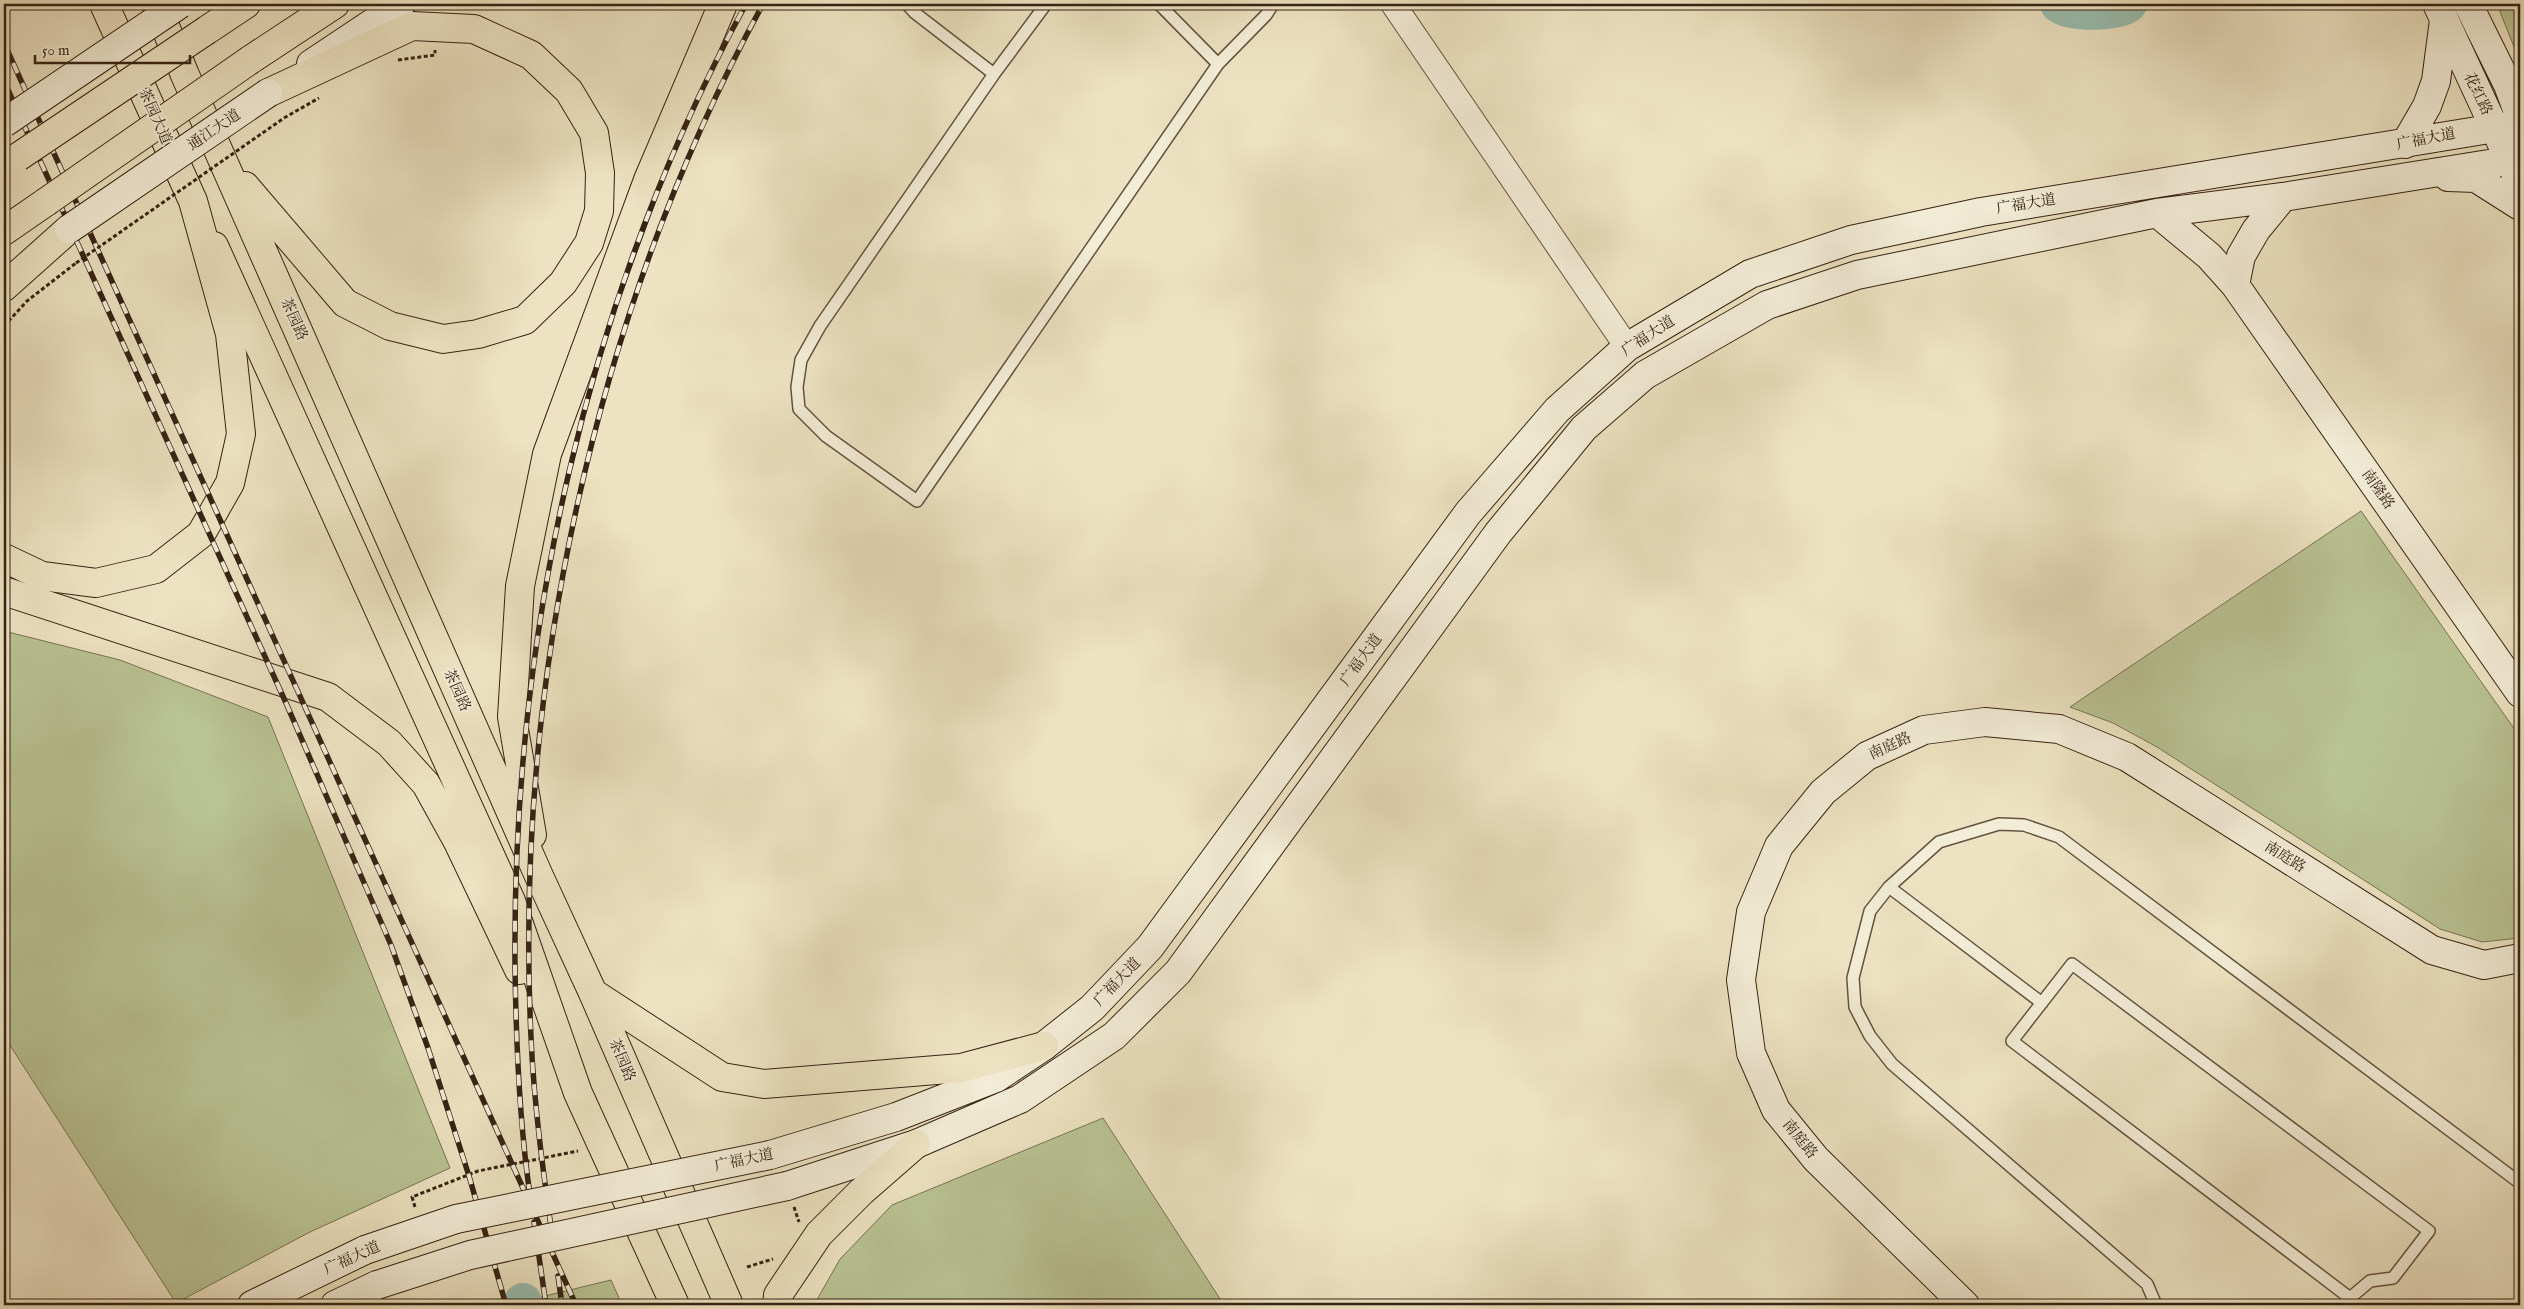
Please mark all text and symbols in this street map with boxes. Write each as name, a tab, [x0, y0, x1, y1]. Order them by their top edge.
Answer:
scale bar	[35, 32, 190, 64]
text: 50 m	[42, 41, 70, 60]
street label: 花红路	[2460, 70, 2496, 118]
street label: 茶园大道	[134, 85, 176, 147]
street label: 通江大道	[184, 105, 244, 155]
street label: 广福大道	[2395, 124, 2457, 154]
street label: 广福大道	[1995, 190, 2057, 218]
street label: 茶园路	[276, 295, 312, 343]
street label: 广福大道	[1618, 312, 1678, 360]
street label: 南隆路	[2357, 465, 2399, 513]
street label: 广福大道	[1336, 630, 1386, 690]
street label: 茶园路	[439, 666, 475, 714]
street label: 南庭路	[1866, 728, 1914, 764]
street label: 南庭路	[2261, 837, 2309, 877]
street label: 广福大道	[1089, 954, 1145, 1010]
street label: 茶园路	[604, 1036, 640, 1084]
street label: 南庭路	[1778, 1116, 1822, 1162]
street label: 广福大道	[713, 1144, 775, 1176]
street label: 广福大道	[321, 1237, 383, 1279]

